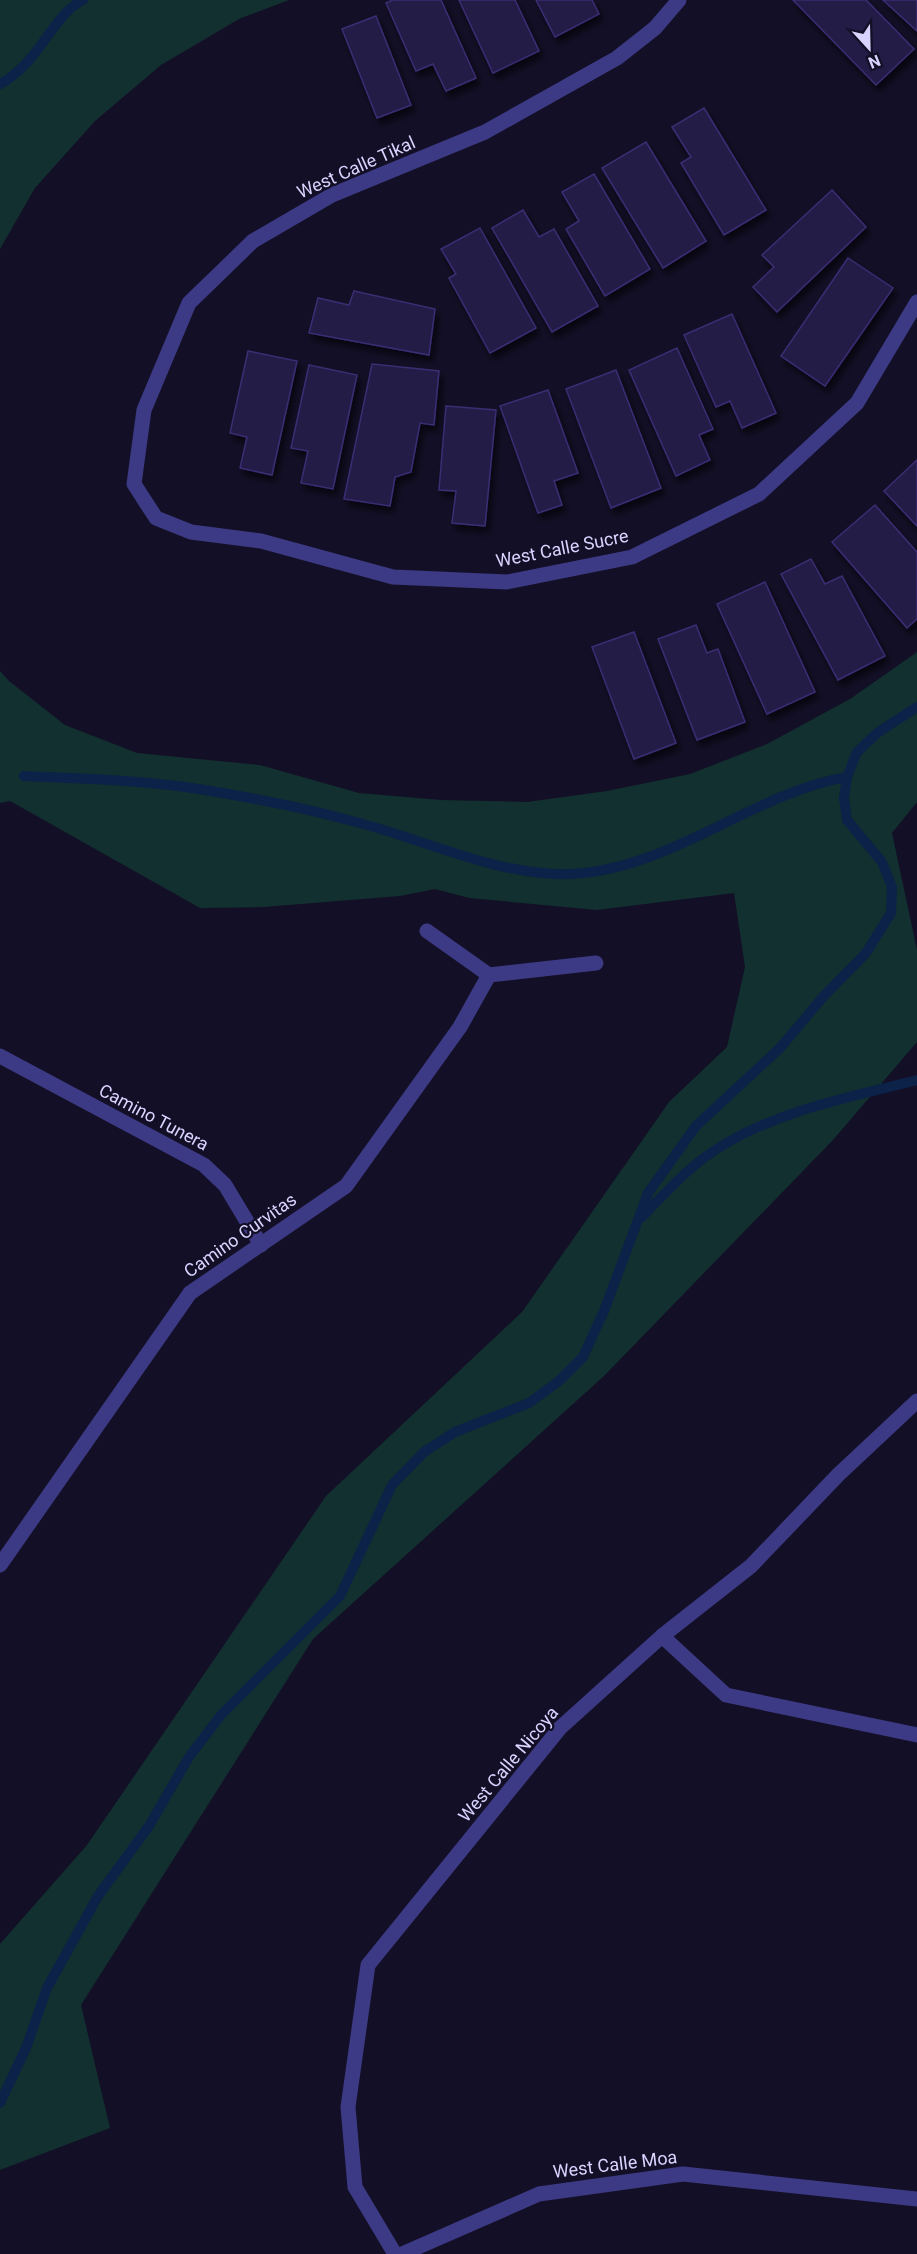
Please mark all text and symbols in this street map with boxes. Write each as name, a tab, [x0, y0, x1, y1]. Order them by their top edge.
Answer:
north arrow	[839, 18, 899, 78]
text: N	[866, 51, 883, 72]
street label: West Calle Tikal	[294, 132, 418, 202]
street label: West Calle Sucre	[494, 525, 630, 571]
street label: Camino Tunera	[96, 1079, 212, 1155]
street label: Camino Curvitas	[180, 1188, 300, 1282]
street label: West Calle Nicoya	[454, 1702, 562, 1826]
street label: West Calle Moa	[552, 2146, 678, 2182]

